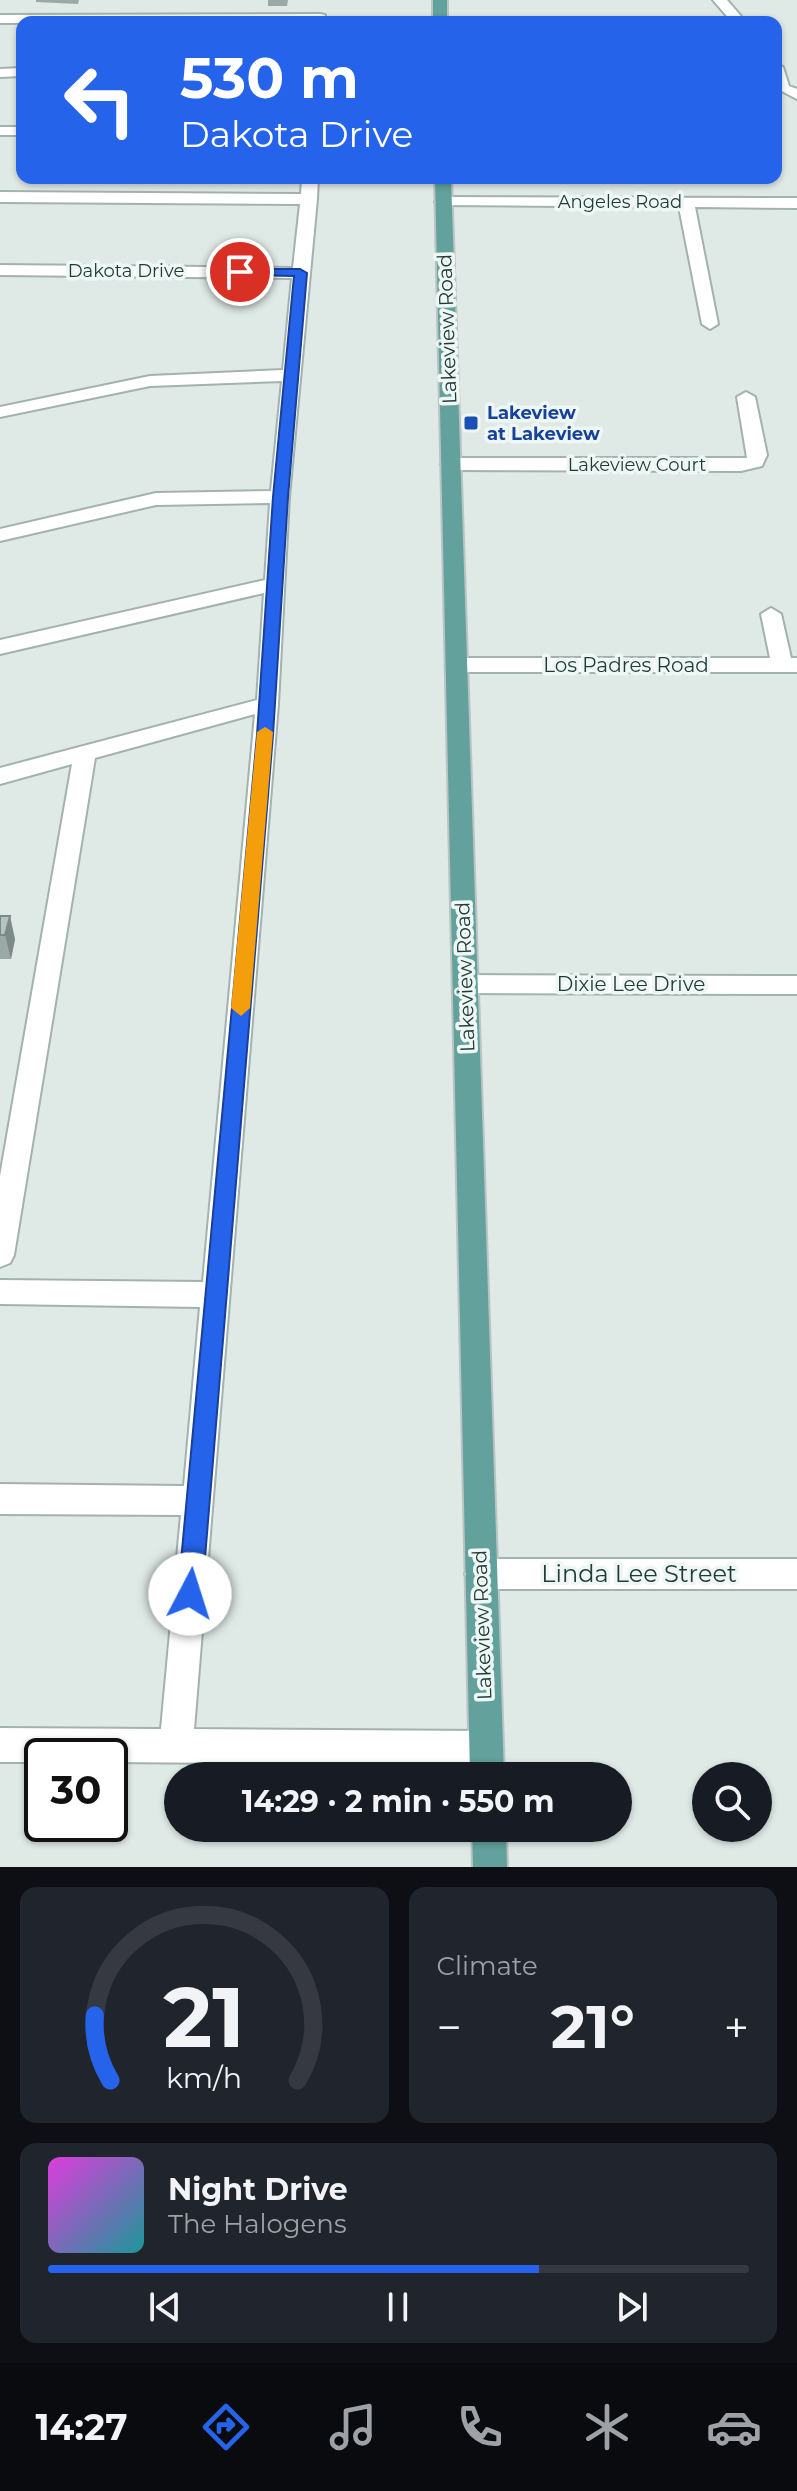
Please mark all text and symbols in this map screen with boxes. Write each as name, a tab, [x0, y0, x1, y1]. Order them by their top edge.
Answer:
text: 530 m	[180, 44, 359, 112]
icon: left	[48, 48, 152, 152]
text: Dakota Drive	[180, 112, 413, 156]
street label: Angeles Road	[558, 191, 682, 213]
pin	[206, 238, 274, 306]
icon: arrive	[218, 250, 262, 294]
street label: Lakeview Road	[432, 254, 462, 404]
street label: Dakota Drive	[68, 260, 184, 282]
place label: Lakeview at Lakeview	[487, 402, 600, 445]
marker: Lakeview at Lakeview	[462, 414, 480, 432]
street label: Lakeview Court	[568, 454, 706, 476]
street label: Los Padres Road	[543, 653, 709, 677]
street label: Lakeview Road	[450, 902, 480, 1052]
street label: Dixie Lee Drive	[557, 972, 705, 996]
street label: Lakeview Road	[467, 1550, 497, 1700]
position arrow	[148, 1552, 232, 1636]
street label: Linda Lee Street	[541, 1559, 737, 1588]
speed limit sign: 30	[24, 1738, 128, 1842]
map controls	[692, 1762, 772, 1842]
button: search	[692, 1762, 772, 1842]
text: 14:29 · 2 min · 550 m	[242, 1783, 554, 1820]
text: Climate	[437, 1950, 538, 1982]
text: 21	[163, 1966, 245, 2068]
text: 21°	[551, 1990, 635, 2063]
text: −	[437, 2000, 462, 2054]
text: +	[724, 2000, 749, 2054]
text: km/h	[166, 2060, 242, 2095]
text: Night Drive	[168, 2171, 348, 2208]
text: The Halogens	[168, 2208, 347, 2240]
icon: previous	[143, 2285, 187, 2329]
icon: pause	[376, 2285, 420, 2329]
icon: next	[610, 2285, 654, 2329]
icon: directions	[198, 2399, 254, 2455]
icon: music	[325, 2399, 381, 2455]
icon: phone	[452, 2399, 508, 2455]
icon: climate	[579, 2399, 635, 2455]
icon: car	[706, 2399, 762, 2455]
text: 14:27	[35, 2405, 128, 2449]

